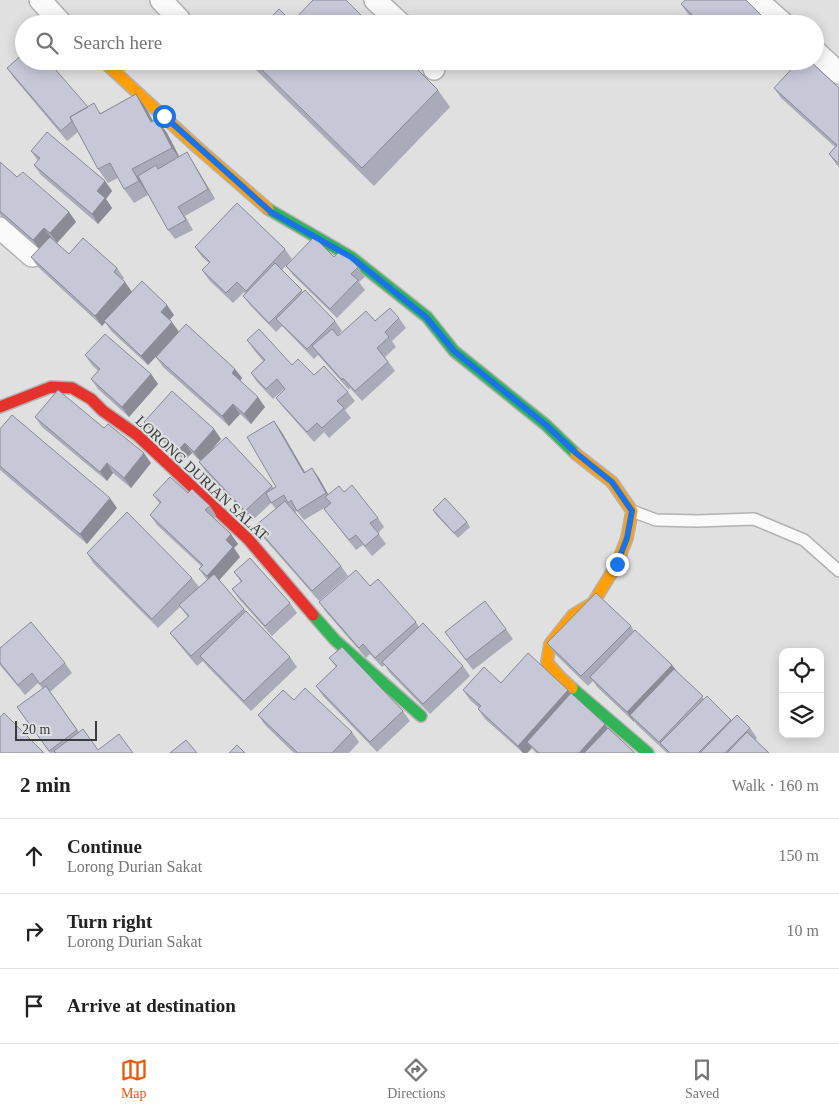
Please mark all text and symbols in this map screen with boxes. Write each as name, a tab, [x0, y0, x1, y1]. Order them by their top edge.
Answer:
search box	[15, 15, 824, 70]
icon: search	[33, 29, 61, 57]
text: Search here	[73, 32, 162, 53]
route start	[153, 105, 176, 128]
street label: LORONG DURIAN SALAT	[133, 412, 271, 544]
route end	[606, 553, 629, 576]
map controls	[779, 648, 824, 738]
button: locate	[779, 648, 824, 693]
button: layers	[779, 693, 824, 738]
scale bar	[15, 718, 98, 741]
text: 20 m	[22, 722, 50, 737]
text: 2 min	[20, 773, 71, 797]
text: Walk · 160 m	[732, 777, 819, 794]
text: Continue	[67, 836, 142, 857]
icon: ahead	[20, 842, 48, 870]
text: 150 m	[779, 847, 819, 864]
text: Lorong Durian Sakat	[67, 858, 202, 875]
text: Turn right	[67, 911, 152, 932]
icon: right	[20, 917, 48, 945]
text: 10 m	[787, 922, 819, 939]
text: Lorong Durian Sakat	[67, 933, 202, 950]
icon: arrive	[20, 992, 48, 1020]
text: Arrive at destination	[67, 995, 236, 1016]
tab: Map	[120, 1056, 148, 1102]
tab: Directions	[387, 1056, 446, 1102]
tab: Saved	[685, 1056, 719, 1102]

